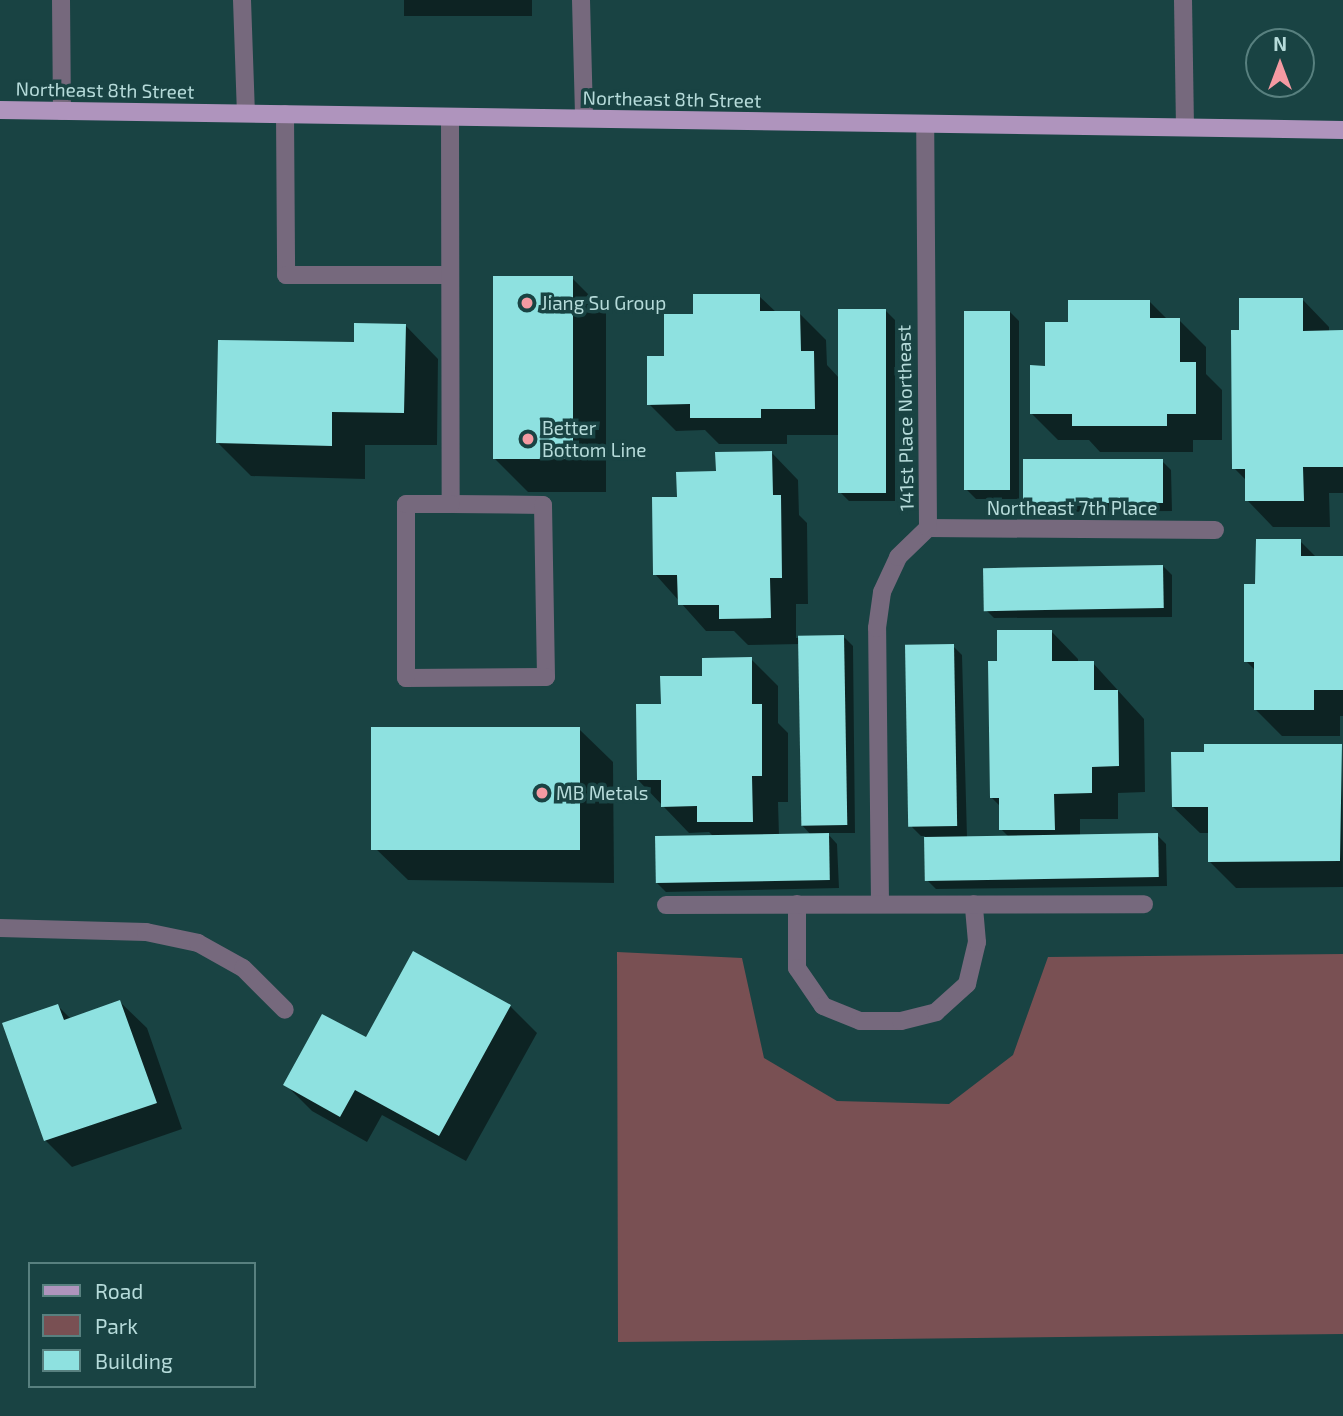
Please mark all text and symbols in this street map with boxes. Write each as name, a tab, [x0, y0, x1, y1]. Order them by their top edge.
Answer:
north arrow	[1245, 28, 1315, 98]
text: N	[1273, 32, 1287, 55]
street label: Northeast 8th Street	[15, 77, 195, 103]
street label: Northeast 8th Street	[582, 86, 762, 112]
place label: Jiang Su Group	[541, 292, 666, 314]
marker: Jiang Su Group	[519, 295, 535, 311]
street label: 141st Place Northeast	[892, 325, 918, 511]
place label: Better Bottom Line	[542, 417, 646, 461]
marker: Better Bottom Line	[520, 431, 536, 447]
street label: Northeast 7th Place	[987, 497, 1157, 519]
place label: MB Metals	[556, 782, 649, 804]
marker: MB Metals	[534, 785, 550, 801]
legend	[28, 1262, 256, 1388]
text: Road	[95, 1278, 143, 1303]
text: Park	[95, 1313, 138, 1338]
text: Building	[95, 1348, 173, 1373]

